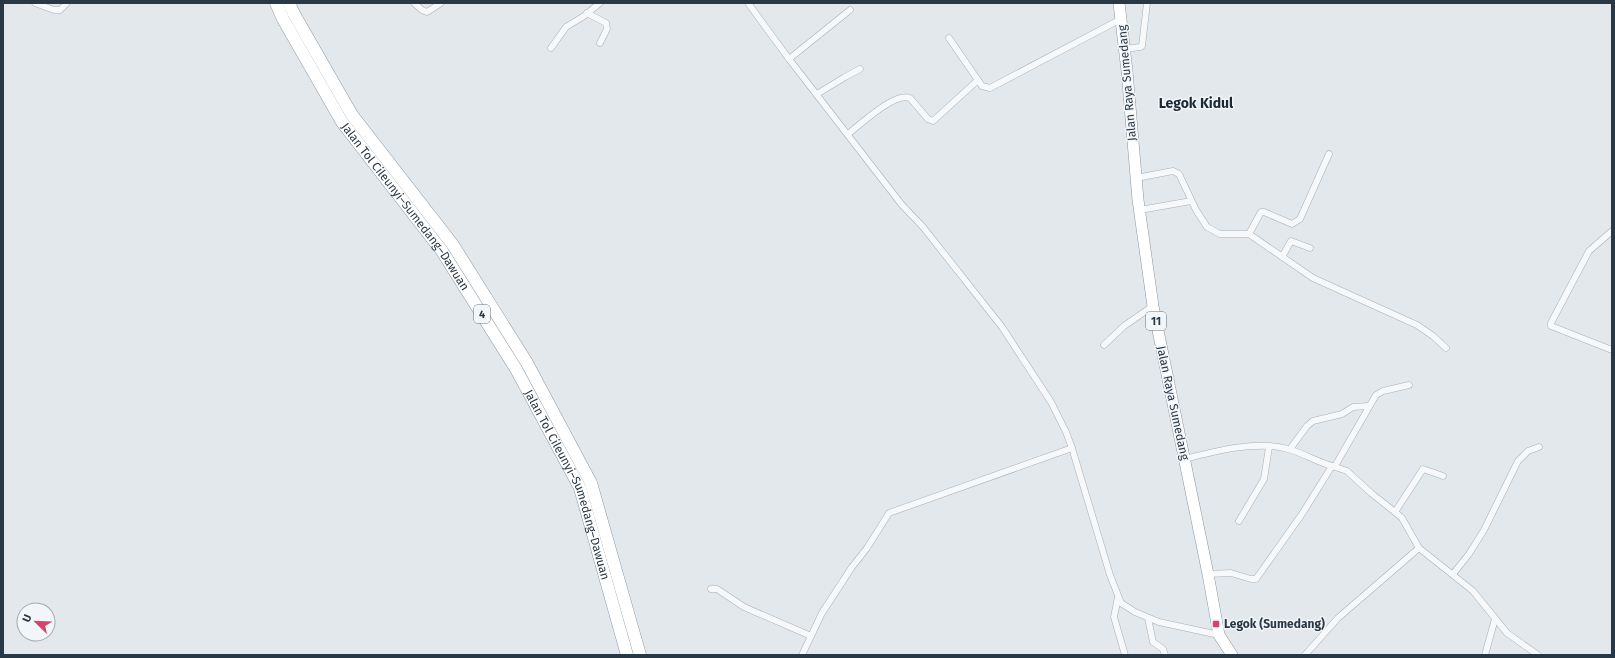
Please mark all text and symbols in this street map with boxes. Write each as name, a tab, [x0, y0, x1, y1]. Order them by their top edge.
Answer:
street label: Jalan Raya Sumedang	[1115, 24, 1139, 142]
district label: Legok Kidul	[1159, 95, 1234, 112]
street label: Jalan Tol Cileunyi–Sumedang–Dawuan	[338, 120, 472, 293]
road number: 4	[474, 305, 490, 323]
road number: 11	[1146, 312, 1166, 330]
street label: Jalan Raya Sumedang	[1154, 345, 1192, 462]
street label: Jalan Tol Cileunyi–Sumedang–Dawuan	[521, 387, 612, 581]
north arrow	[16, 602, 56, 642]
text: U	[20, 612, 35, 624]
place label: Legok (Sumedang)	[1224, 617, 1325, 631]
marker: Legok (Sumedang)	[1211, 619, 1221, 629]

